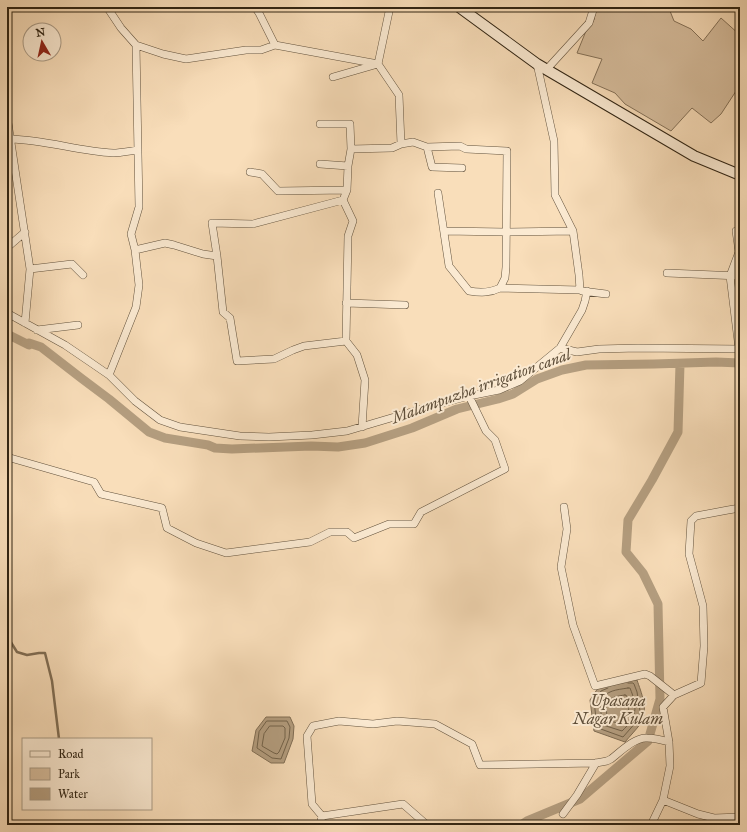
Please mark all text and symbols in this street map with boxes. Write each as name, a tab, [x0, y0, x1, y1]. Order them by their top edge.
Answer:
north arrow	[22, 22, 62, 62]
text: N	[35, 25, 47, 40]
water label: Malampuzha irrigation canal	[387, 344, 575, 429]
water label: Upasana Nagar Kulam	[572, 691, 663, 728]
legend	[22, 738, 152, 810]
text: Road	[58, 747, 84, 761]
text: Park	[58, 767, 80, 781]
text: Water	[58, 787, 88, 801]

